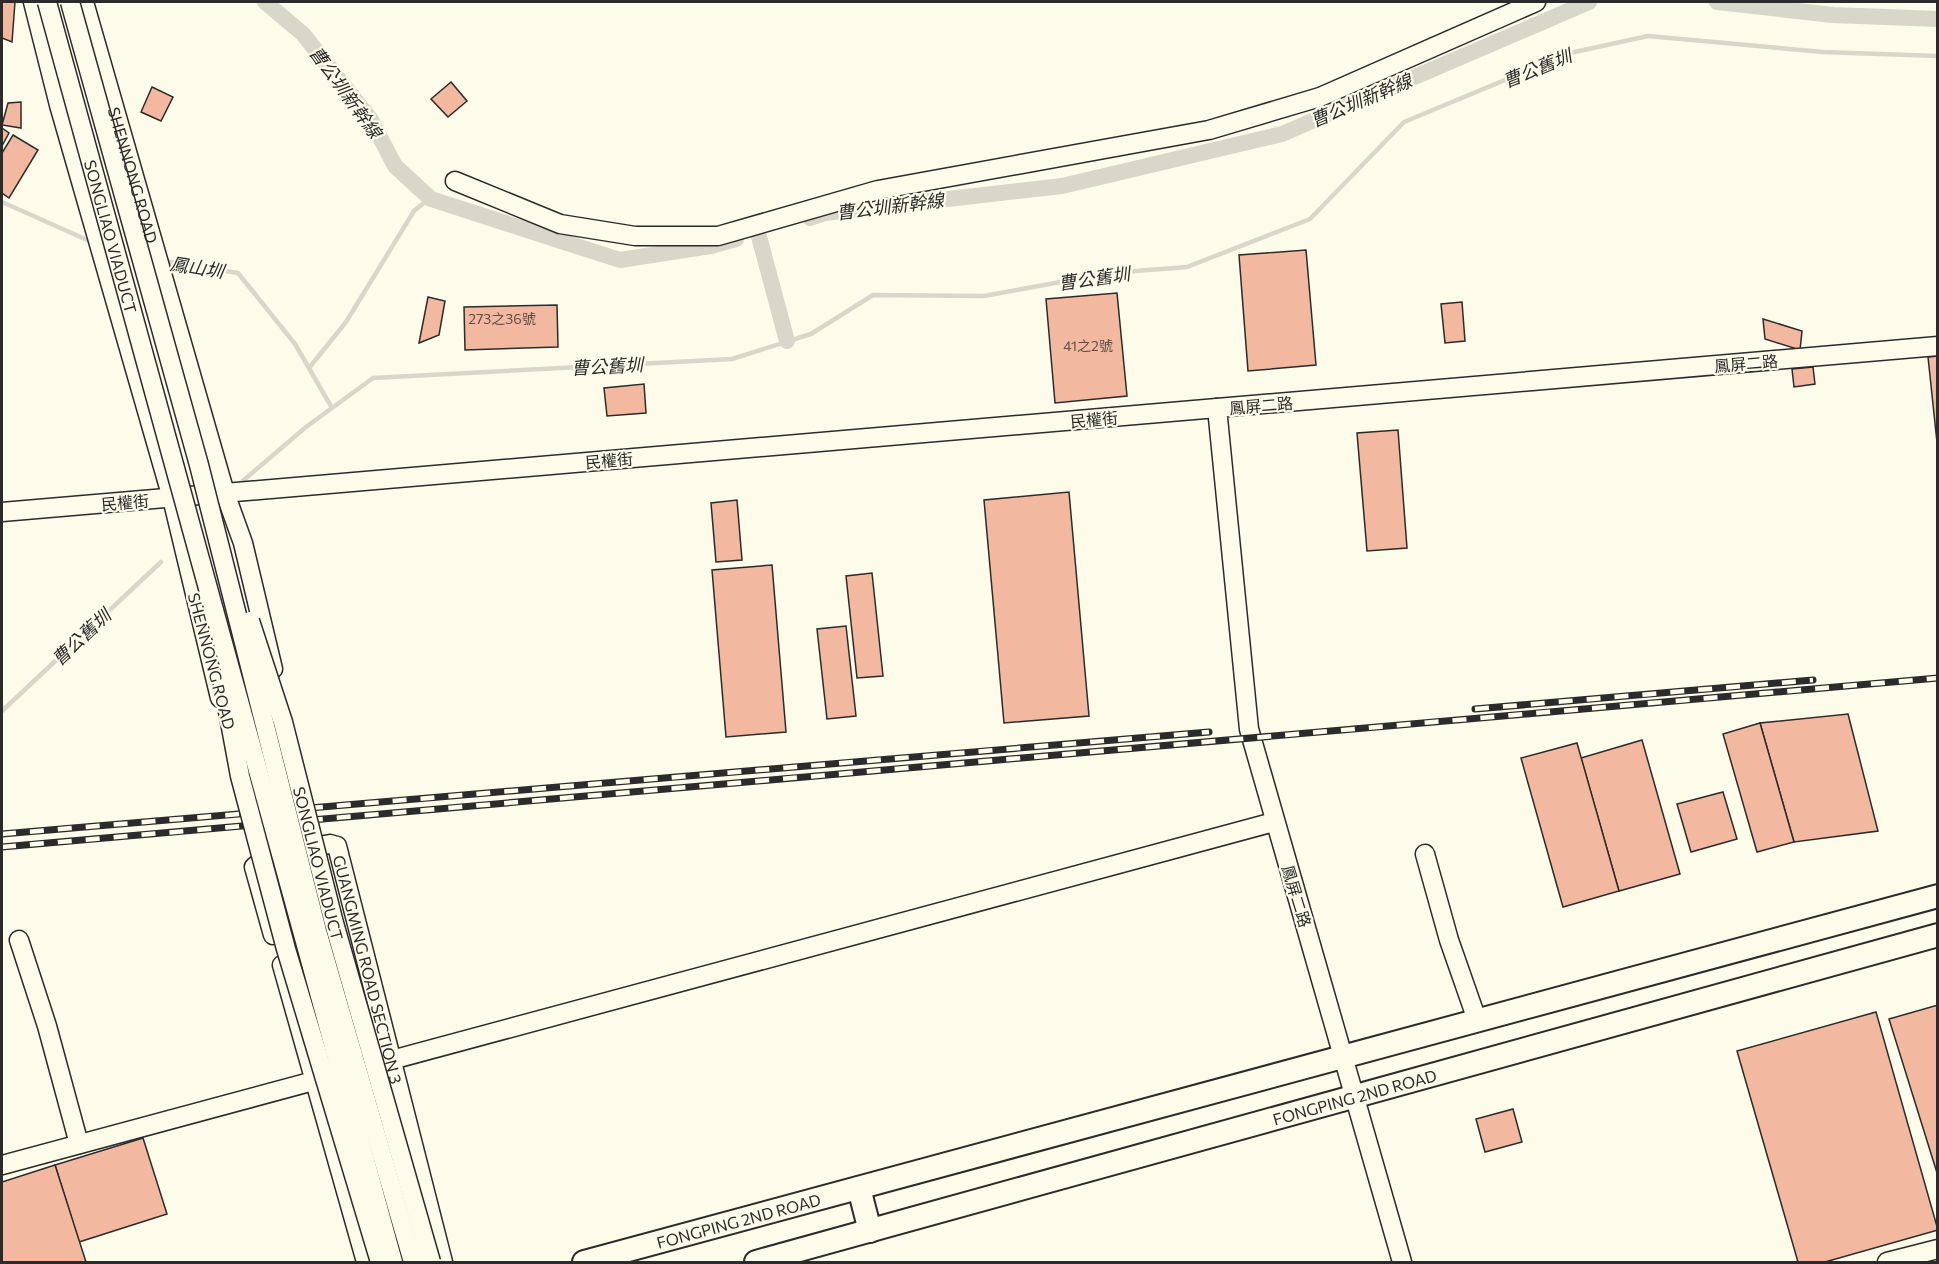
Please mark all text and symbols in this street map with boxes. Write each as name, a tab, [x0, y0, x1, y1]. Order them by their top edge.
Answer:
water label: 曹公圳新幹線	[305, 42, 388, 144]
water label: 曹公舊圳	[1500, 43, 1577, 92]
water label: 曹公圳新幹線	[1307, 68, 1417, 131]
street label: SHENNONG ROAD	[105, 105, 162, 245]
street label: SONGLIAO VIADUCT	[81, 158, 141, 315]
water label: 曹公圳新幹線	[835, 188, 947, 223]
water label: 鳳山圳	[169, 252, 228, 283]
water label: 曹公舊圳	[1057, 262, 1134, 294]
house number: 273之36號	[468, 310, 536, 327]
house number: 41之2號	[1063, 337, 1113, 354]
street label: 鳳屏二路	[1713, 351, 1779, 375]
water label: 曹公舊圳	[570, 353, 647, 379]
street label: 鳳屏二路	[1228, 393, 1294, 417]
street label: 民權街	[1069, 407, 1119, 431]
street label: 民權街	[584, 448, 634, 472]
street label: 民權街	[100, 490, 150, 514]
street label: SHENNONG ROAD	[185, 591, 239, 731]
water label: 曹公舊圳	[47, 602, 117, 670]
street label: SONGLIAO VIADUCT	[290, 784, 348, 942]
street label: GUANGMING ROAD SECTION 3	[330, 853, 407, 1086]
street label: 鳳屏二路	[1279, 863, 1315, 929]
street label: FONGPING 2ND ROAD	[1270, 1065, 1439, 1128]
street label: FONGPING 2ND ROAD	[654, 1189, 823, 1252]

